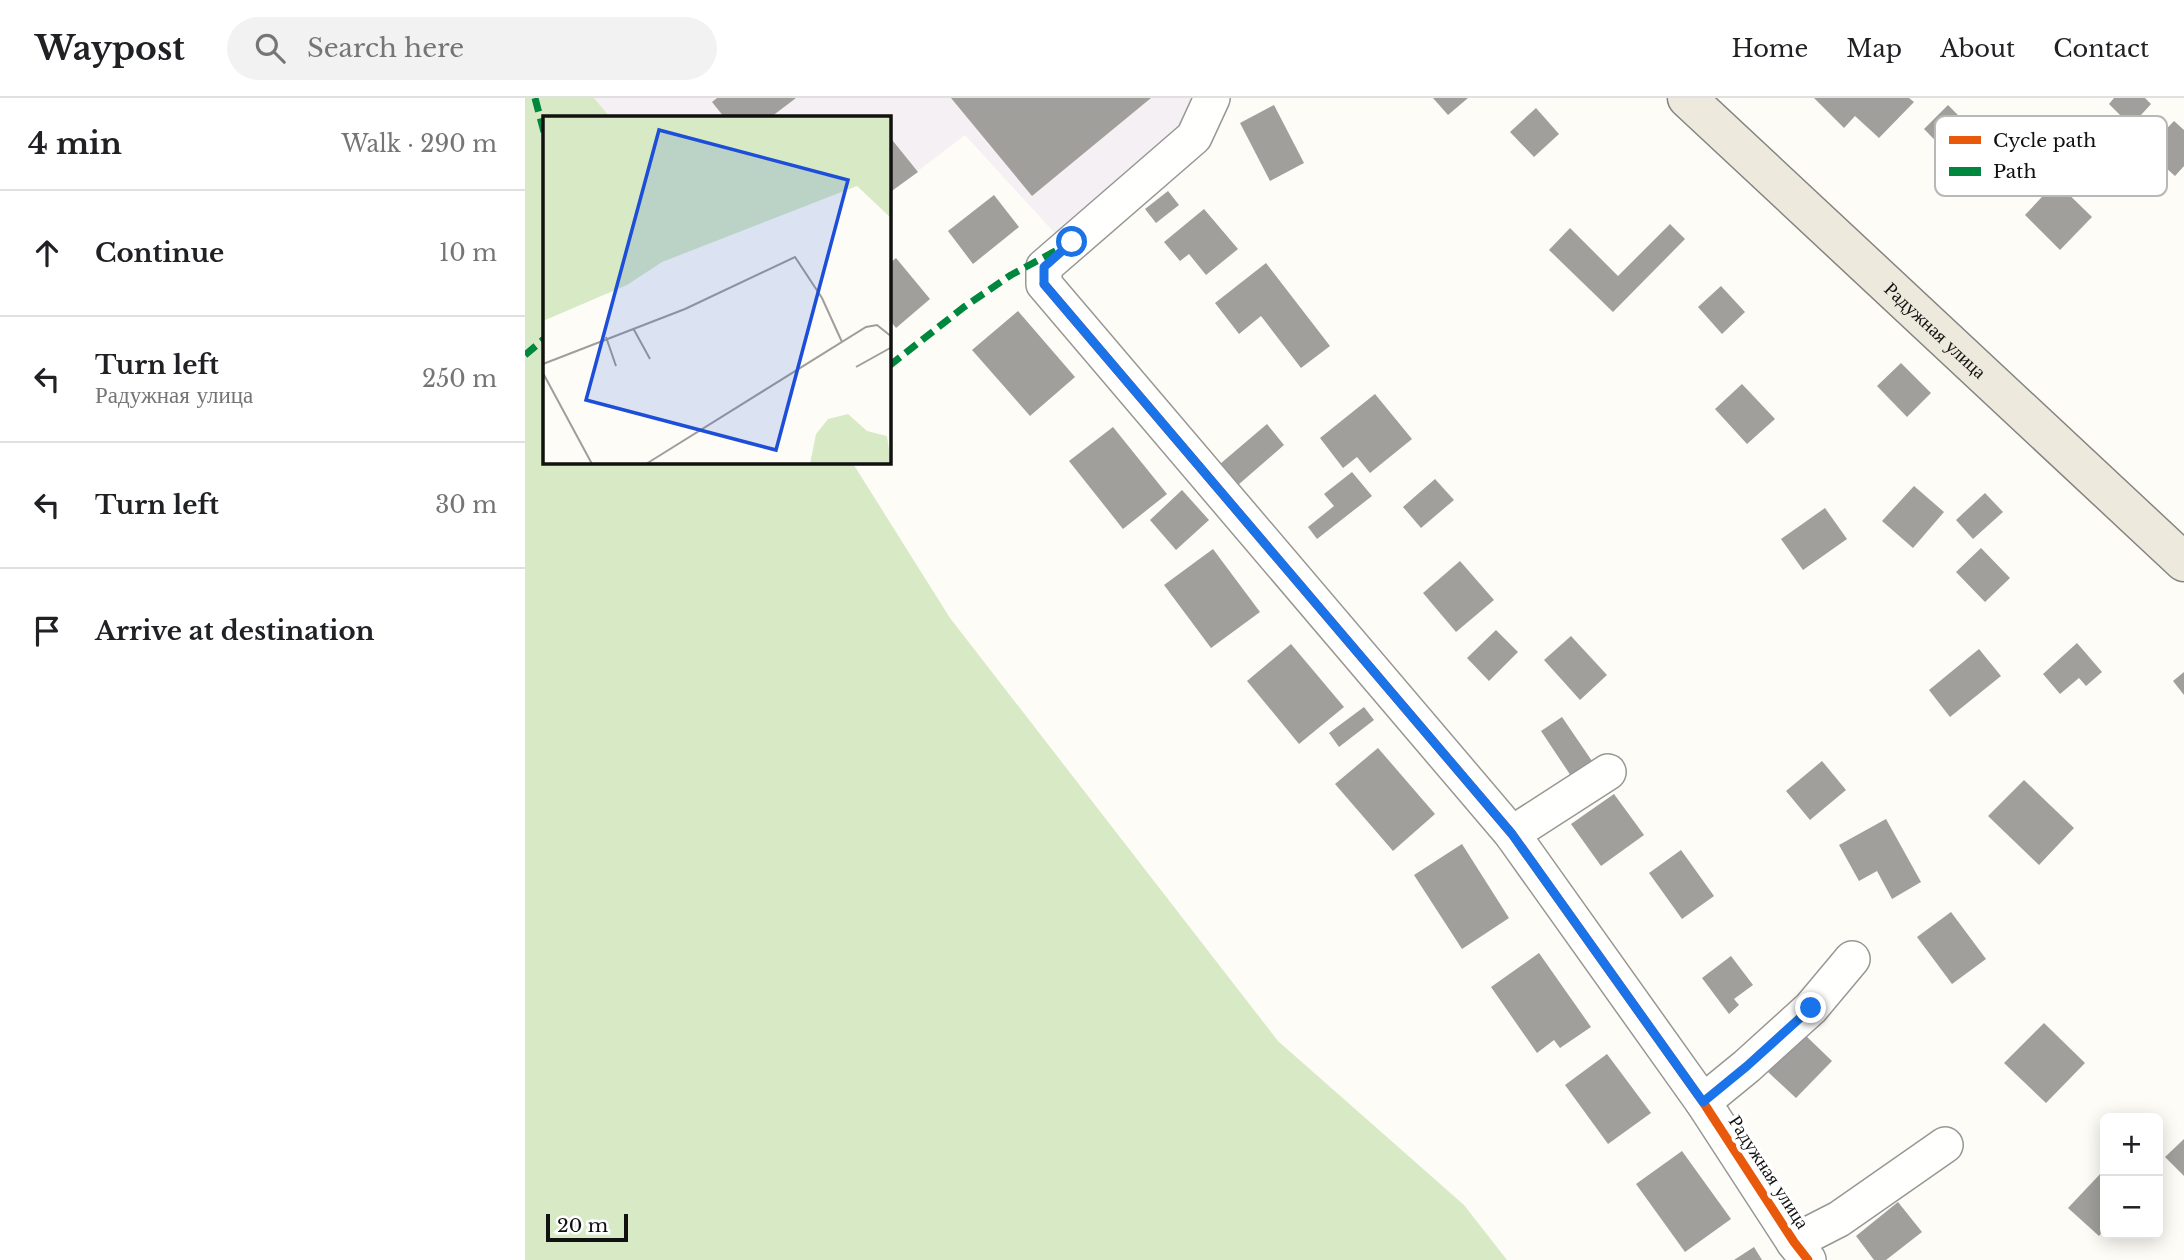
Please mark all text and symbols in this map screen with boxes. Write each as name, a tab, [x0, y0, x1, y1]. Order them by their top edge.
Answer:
search box	[227, 17, 717, 80]
text: Waypost	[35, 28, 185, 69]
icon: search	[251, 29, 289, 67]
text: Search here	[307, 32, 464, 64]
text: Home	[1732, 34, 1808, 63]
text: Map	[1846, 34, 1902, 63]
text: About	[1940, 34, 2015, 63]
text: Contact	[2053, 34, 2149, 63]
inset map	[543, 116, 891, 464]
legend	[1935, 116, 2167, 196]
text: 4 min	[28, 125, 122, 162]
text: Cycle path	[1993, 129, 2096, 152]
text: Walk · 290 m	[341, 130, 497, 158]
text: Path	[1993, 160, 2037, 183]
route start	[1056, 226, 1087, 257]
icon: ahead	[28, 234, 66, 272]
text: Continue	[95, 237, 224, 269]
text: 10 m	[439, 239, 497, 267]
street label: Радужная улица	[1880, 277, 1992, 383]
text: Turn left	[95, 349, 219, 381]
icon: left	[28, 360, 66, 398]
text: 250 m	[422, 365, 497, 393]
text: Радужная улица	[95, 381, 253, 409]
icon: left	[28, 486, 66, 524]
text: Turn left	[95, 489, 219, 521]
text: 30 m	[435, 491, 497, 519]
icon: arrive	[28, 612, 66, 650]
text: Arrive at destination	[95, 615, 375, 647]
route end	[1795, 992, 1826, 1023]
street label: Радужная улица	[1724, 1111, 1815, 1234]
map controls	[2100, 1113, 2163, 1239]
button: +	[2100, 1113, 2163, 1176]
button: −	[2100, 1176, 2163, 1239]
scale bar	[546, 1211, 628, 1243]
text: 20 m	[557, 1214, 608, 1237]

